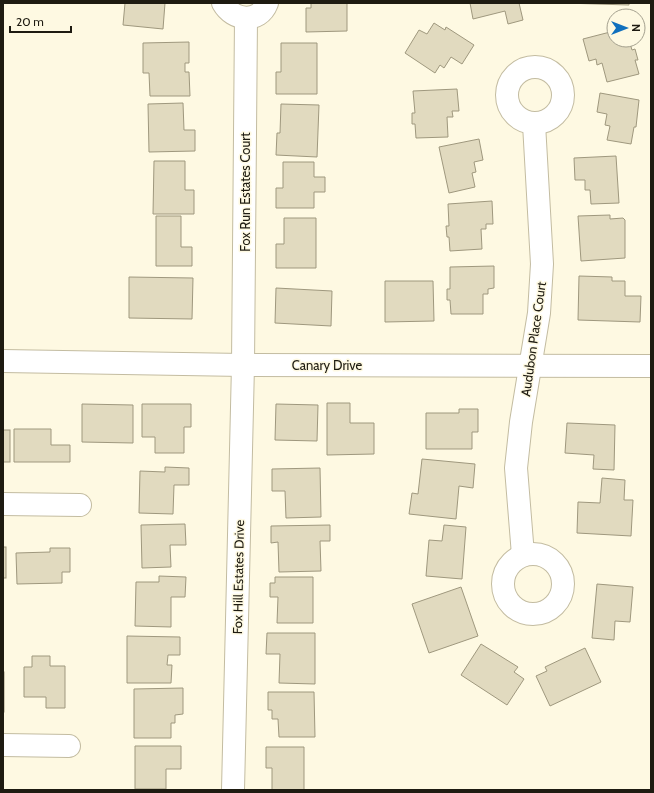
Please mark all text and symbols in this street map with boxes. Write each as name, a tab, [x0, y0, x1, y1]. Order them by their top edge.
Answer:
scale bar	[10, 8, 71, 34]
north arrow	[606, 8, 646, 48]
text: 20 m	[16, 14, 44, 29]
text: N	[629, 24, 643, 32]
street label: Fox Run Estates Court	[237, 132, 253, 252]
street label: Audubon Place Court	[517, 280, 549, 397]
street label: Canary Drive	[292, 357, 363, 373]
street label: Fox Hill Estates Drive	[229, 519, 247, 634]

